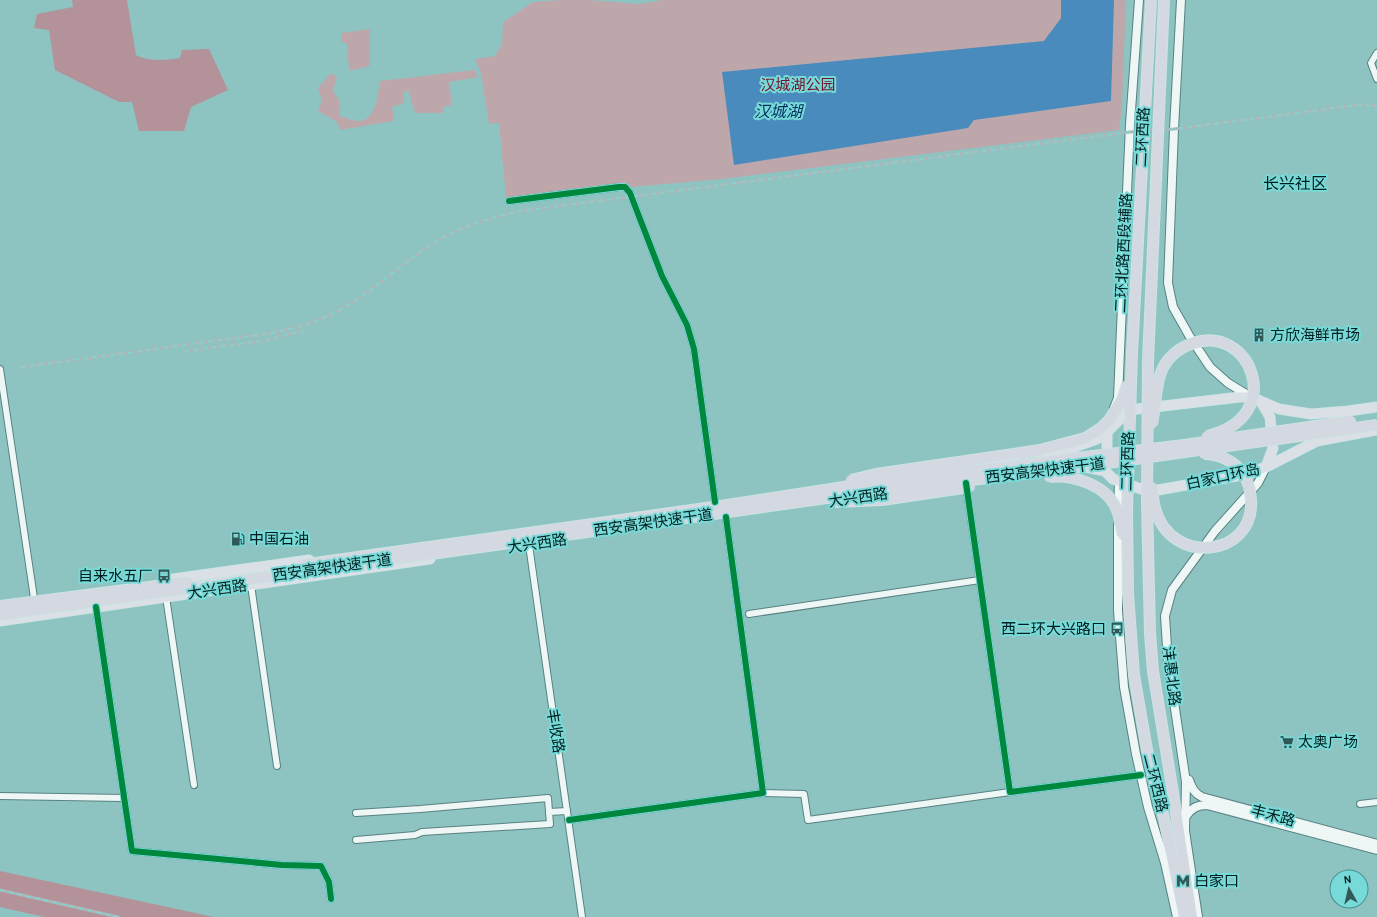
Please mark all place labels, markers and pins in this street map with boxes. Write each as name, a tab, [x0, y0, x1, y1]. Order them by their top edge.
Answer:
building icon: 方欣海鲜市场	[1251, 327, 1267, 343]
place label: 方欣海鲜市场	[1270, 327, 1360, 343]
fuel station icon: 中国石油	[230, 531, 246, 547]
place label: 中国石油	[249, 531, 309, 547]
place label: 自来水五厂	[78, 568, 153, 584]
bus stop icon: 自来水五厂	[156, 568, 172, 584]
place label: 西二环大兴路口	[1001, 621, 1106, 637]
bus stop icon: 西二环大兴路口	[1109, 621, 1125, 637]
supermarket icon: 太奥广场	[1279, 734, 1295, 750]
place label: 太奥广场	[1298, 734, 1358, 750]
metro station icon: 白家口	[1175, 873, 1191, 889]
place label: 白家口	[1194, 873, 1239, 889]

